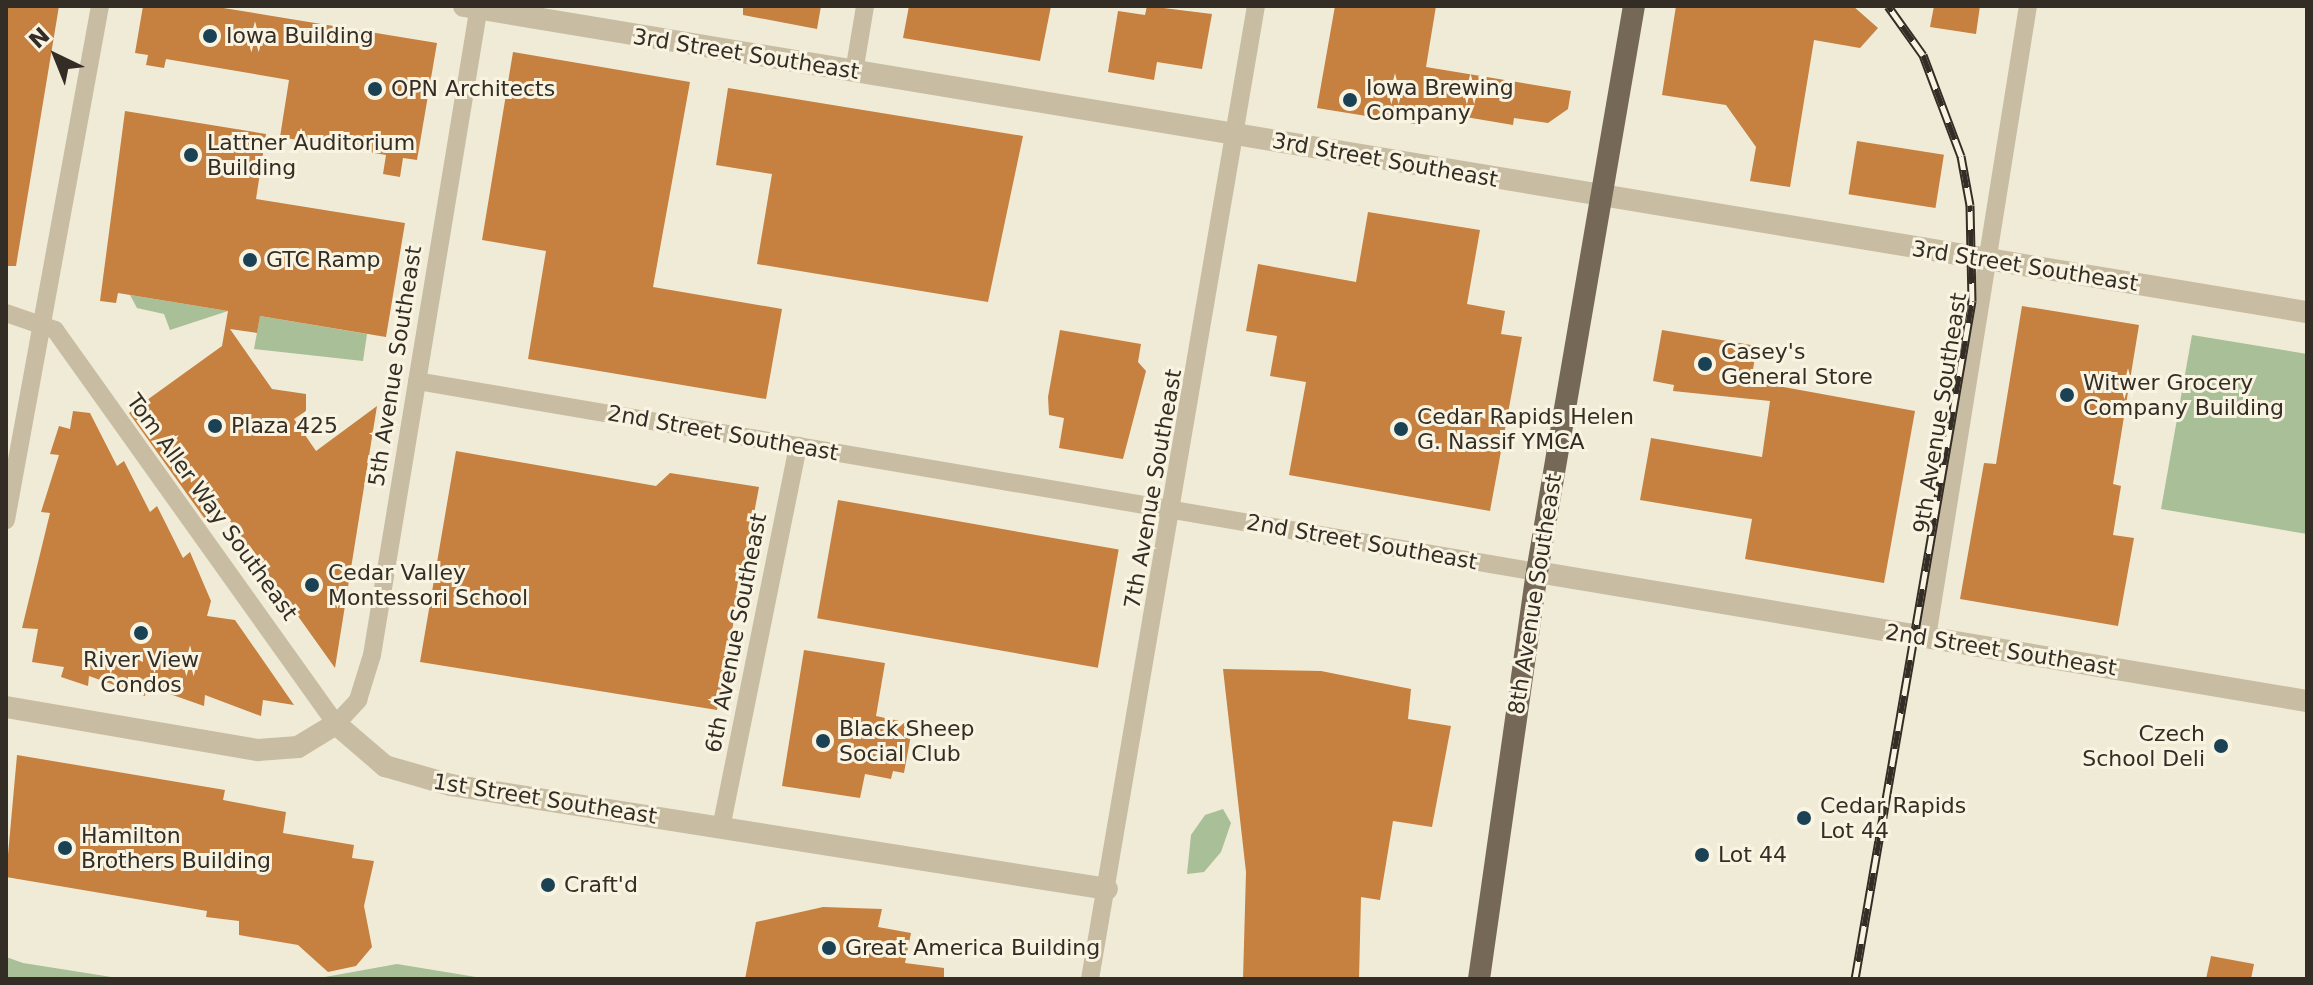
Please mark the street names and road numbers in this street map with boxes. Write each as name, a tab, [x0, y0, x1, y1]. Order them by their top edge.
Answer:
street label: 3rd Street Southeast	[631, 23, 861, 85]
street label: 3rd Street Southeast	[1270, 127, 1500, 193]
street label: 3rd Street Southeast	[1910, 235, 2140, 297]
street label: 5th Avenue Southeast	[363, 244, 427, 488]
street label: 9th Avenue Southeast	[1908, 291, 1972, 535]
street label: 7th Avenue Southeast	[1119, 367, 1187, 611]
street label: Tom Aller Way Southeast	[121, 389, 303, 625]
street label: 2nd Street Southeast	[606, 400, 840, 466]
street label: 8th Avenue Southeast	[1503, 472, 1567, 716]
street label: 2nd Street Southeast	[1245, 509, 1479, 575]
street label: 6th Avenue Southeast	[700, 511, 772, 755]
street label: 2nd Street Southeast	[1883, 619, 2119, 681]
street label: 1st Street Southeast	[431, 768, 659, 830]

